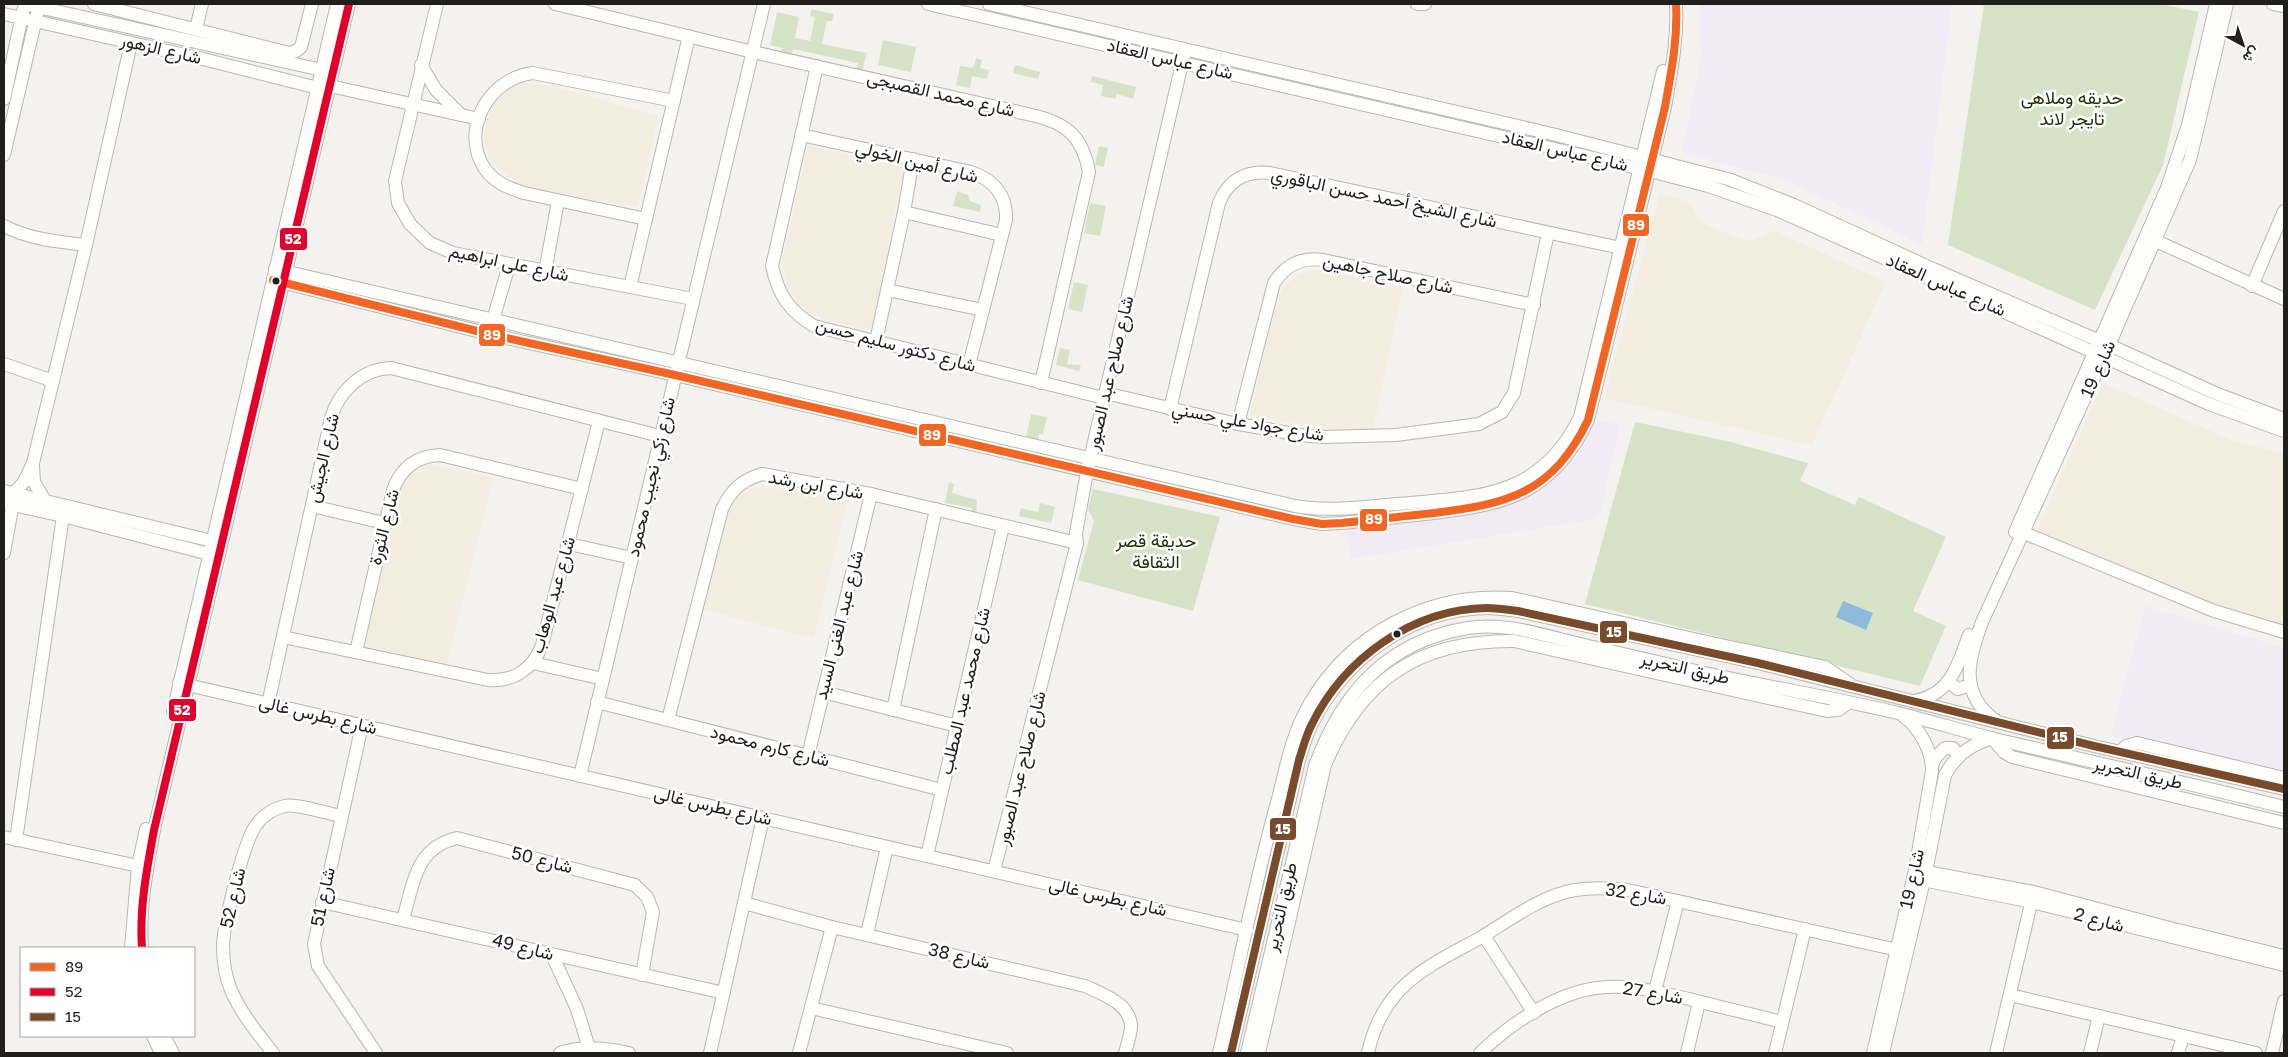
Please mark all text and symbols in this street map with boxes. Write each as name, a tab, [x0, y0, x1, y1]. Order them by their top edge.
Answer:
north arrow	[2218, 20, 2268, 70]
street label: شارع الزهور	[117, 28, 204, 70]
street label: شارع عباس العقاد	[1105, 33, 1235, 85]
text: ش	[2239, 43, 2264, 67]
street label: شارع محمد القصبجى	[865, 65, 1017, 123]
park label: حديقه وملاهى تايجر لاند	[2021, 86, 2123, 130]
street label: شارع عباس العقاد	[1500, 125, 1630, 177]
street label: شارع أمين الخولي	[852, 135, 981, 192]
street label: شارع الشيخ أحمد حسن الباقوري	[1268, 162, 1499, 237]
line badge: 89	[1622, 213, 1650, 237]
text: 89	[1627, 216, 1645, 233]
line badge: 52	[279, 227, 308, 251]
text: 52	[284, 230, 302, 247]
street label: شارع على ابراهيم	[447, 239, 571, 287]
street label: شارع صلاح جاهين	[1321, 248, 1455, 300]
street label: شارع عباس العقاد	[1882, 248, 2010, 322]
unlabelled marker	[271, 276, 281, 286]
street label: شارع صلاح عبد الصبور	[1080, 293, 1139, 454]
street label: شارع دكتور سليم حسن	[813, 312, 979, 378]
line badge: 89	[478, 323, 506, 347]
text: 89	[483, 326, 501, 343]
street label: شارع 19	[2075, 337, 2121, 401]
street label: شارع زكي نجيب محمود	[621, 395, 684, 560]
street label: شارع جواد علي حسني	[1169, 397, 1326, 450]
street label: شارع الجيش	[301, 411, 345, 505]
line badge: 89	[918, 423, 947, 447]
text: 89	[923, 426, 941, 443]
street label: شارع ابن رشد	[767, 465, 865, 505]
street label: شارع الثورة	[363, 486, 405, 568]
line badge: 89	[1359, 508, 1388, 532]
text: 89	[1365, 510, 1383, 527]
park label: حديقة قصر الثقافة	[1115, 529, 1196, 572]
street label: شارع عبد الوهاب	[525, 534, 581, 656]
street label: شارع عبد الغنى السيد	[809, 548, 869, 702]
street label: شارع محمد عبد المطلب	[934, 605, 996, 777]
line badge: 15	[1599, 620, 1628, 644]
text: 15	[1606, 623, 1622, 640]
unlabelled marker	[1392, 629, 1402, 639]
street label: طريق التحرير	[1637, 646, 1732, 689]
street label: شارع صلاح عبد الصبور	[990, 688, 1052, 849]
street label: شارع بطرس غالى	[257, 690, 379, 740]
line badge: 52	[168, 698, 197, 722]
text: 52	[173, 701, 191, 718]
street label: شارع كارم محمود	[708, 720, 832, 772]
line badge: 15	[2046, 726, 2075, 750]
text: 15	[2052, 728, 2068, 745]
street label: طريق التحرير	[2090, 751, 2185, 794]
street label: شارع بطرس غالى	[652, 781, 774, 831]
line badge: 15	[1269, 817, 1297, 841]
text: 15	[1275, 820, 1291, 837]
street label: شارع 50	[509, 841, 575, 879]
street label: شارع 19	[1894, 847, 1930, 911]
street label: طريق التحرير	[1259, 860, 1302, 955]
street label: شارع 52	[214, 865, 252, 931]
street label: شارع 51	[305, 865, 341, 929]
street label: شارع بطرس غالى	[1047, 872, 1169, 922]
street label: شارع 32	[1604, 877, 1668, 911]
street label: شارع 2	[2071, 902, 2127, 938]
street label: شارع 49	[490, 928, 556, 966]
street label: شارع 38	[926, 937, 992, 975]
legend	[20, 947, 195, 1037]
text: 89	[65, 957, 83, 975]
street label: شارع 27	[1621, 976, 1685, 1010]
text: 52	[65, 982, 82, 1000]
text: 15	[65, 1007, 81, 1025]

